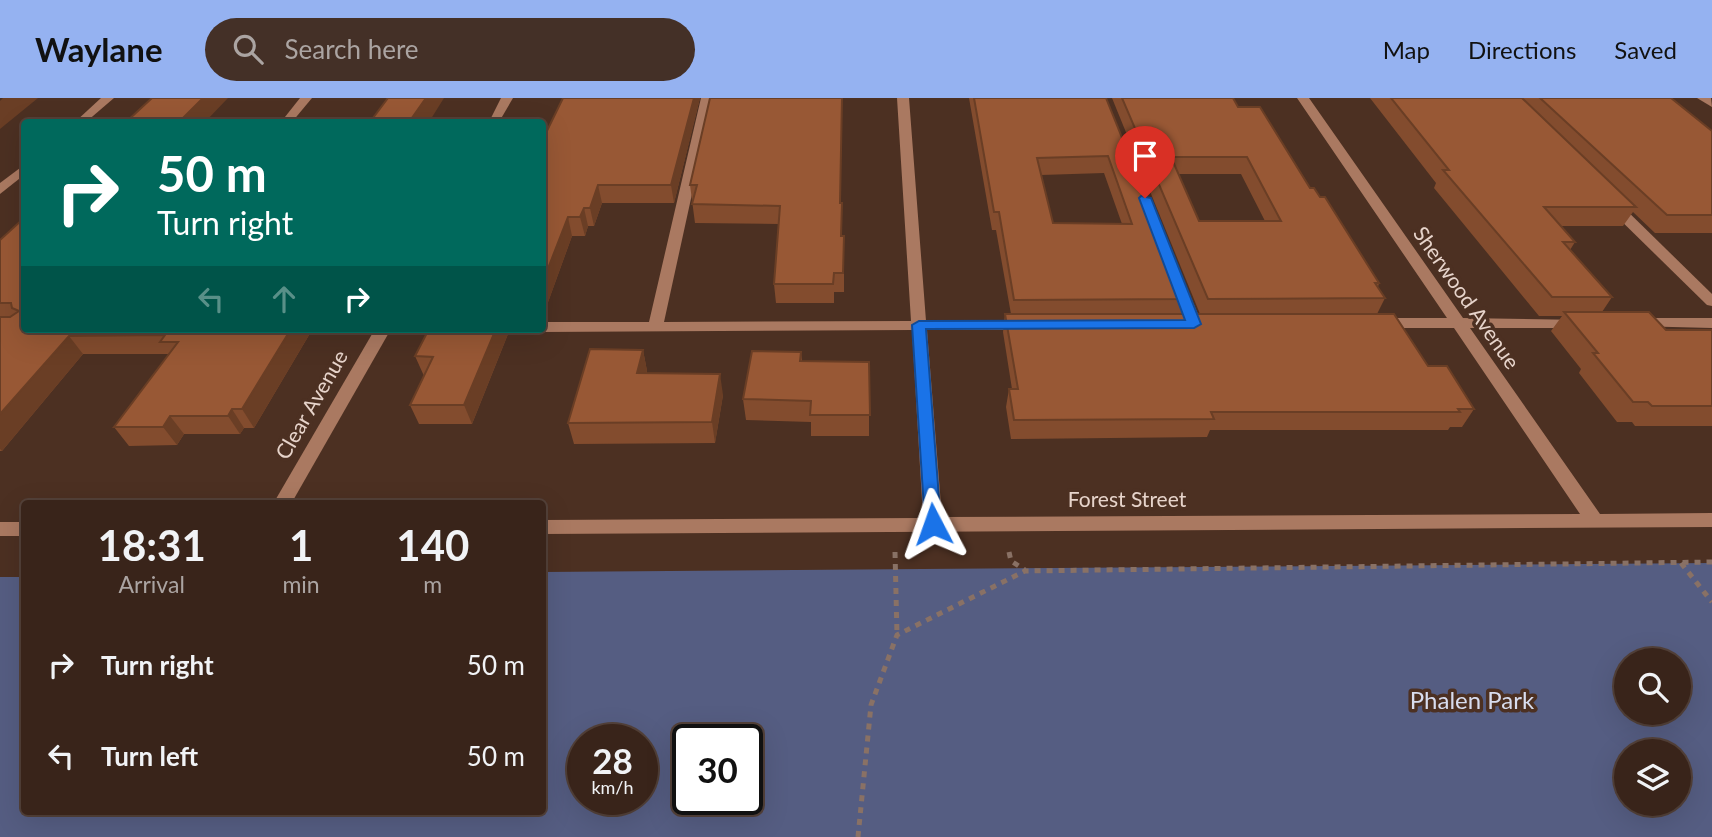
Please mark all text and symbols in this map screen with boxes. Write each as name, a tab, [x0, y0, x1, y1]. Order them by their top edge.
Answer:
search box	[205, 18, 695, 81]
text: Waylane	[35, 29, 163, 69]
icon: search	[229, 30, 267, 68]
text: Search here	[285, 33, 419, 65]
text: Map	[1383, 35, 1430, 64]
text: Directions	[1468, 35, 1576, 64]
text: Saved	[1614, 35, 1677, 64]
pin	[1115, 126, 1175, 198]
icon: arrive	[1126, 137, 1164, 175]
text: 50 m	[157, 144, 267, 202]
icon: right	[42, 147, 133, 238]
text: Turn right	[157, 203, 293, 242]
street label: Sherwood Avenue	[1409, 221, 1526, 373]
icon: left	[192, 280, 230, 318]
icon: ahead	[265, 280, 303, 318]
icon: right	[338, 280, 376, 318]
street label: Clear Avenue	[269, 345, 352, 463]
street label: Forest Street	[1068, 486, 1187, 511]
position arrow	[896, 487, 970, 561]
text: 18:31	[98, 520, 206, 570]
text: 1	[289, 520, 313, 570]
text: 140	[396, 520, 469, 570]
text: Arrival	[119, 570, 185, 598]
text: min	[282, 570, 320, 598]
text: m	[423, 570, 442, 598]
icon: right	[42, 646, 80, 684]
map controls	[1614, 648, 1691, 816]
button: search	[1614, 648, 1691, 725]
text: Turn right	[101, 649, 214, 681]
text: 50 m	[467, 649, 525, 681]
park label: Phalen Park	[1410, 685, 1535, 714]
speed limit sign: 30	[672, 724, 763, 815]
icon: left	[42, 737, 80, 775]
text: 28	[592, 739, 633, 781]
button: layers	[1614, 739, 1691, 816]
text: Turn left	[101, 740, 198, 772]
text: 50 m	[467, 740, 525, 772]
text: km/h	[591, 776, 634, 798]

